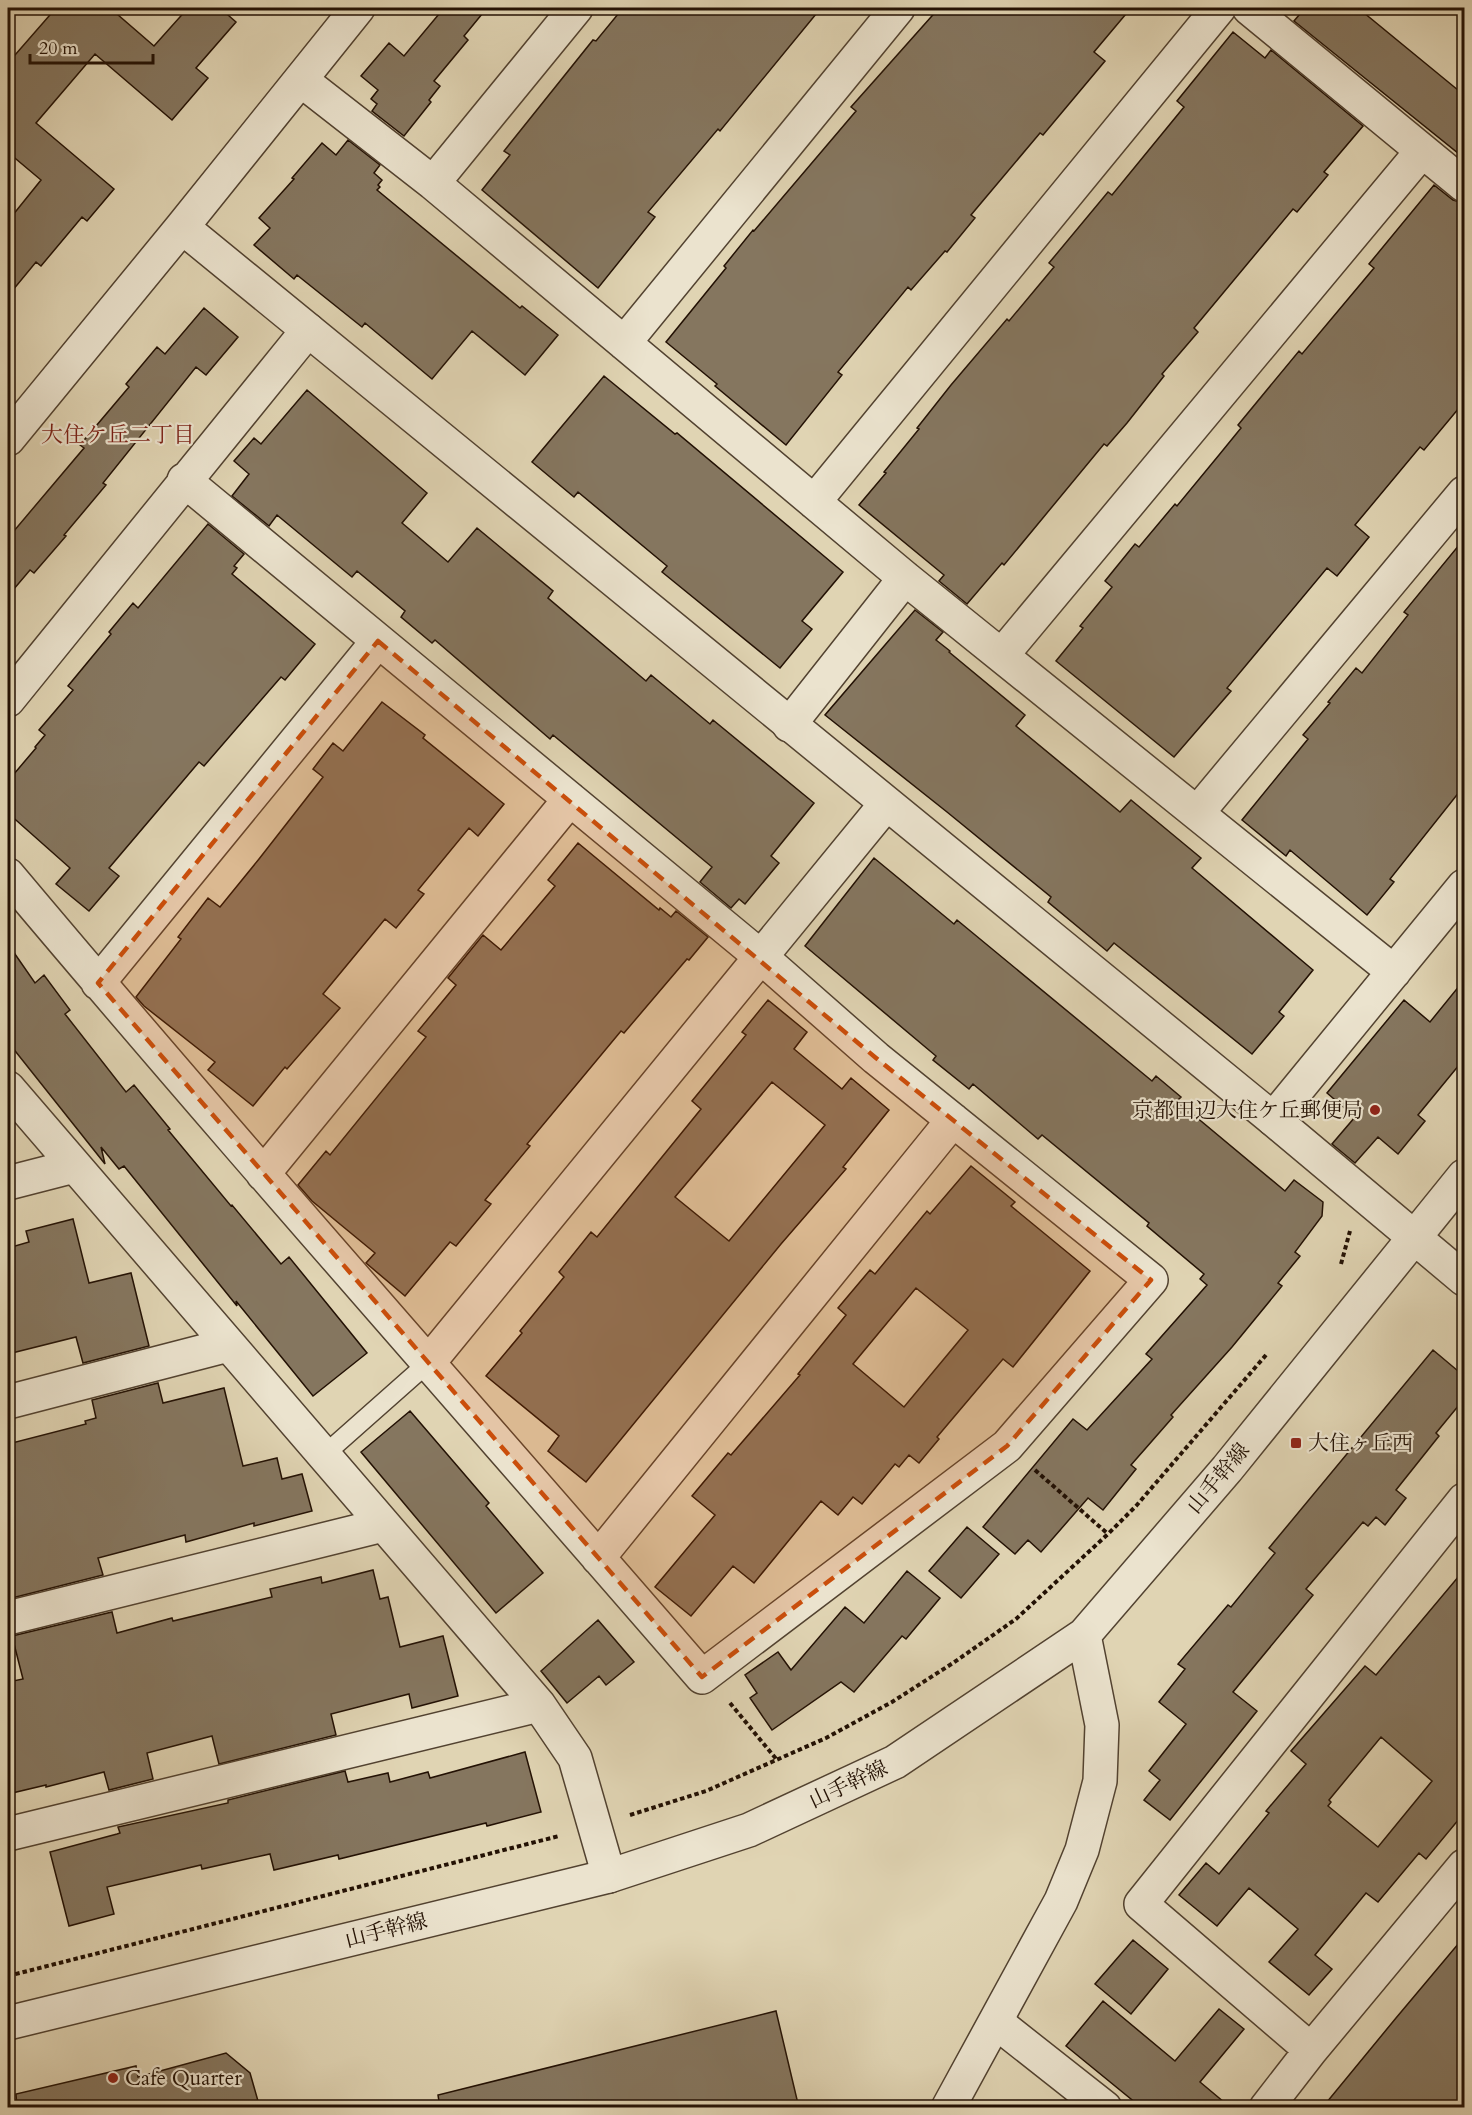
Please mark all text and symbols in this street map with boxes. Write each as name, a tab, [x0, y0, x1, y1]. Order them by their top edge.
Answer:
scale bar	[30, 27, 153, 65]
text: 20 m	[39, 36, 78, 61]
district label: 大住ケ丘二丁目	[41, 420, 195, 450]
place label: 京都田辺大住ケ丘郵便局	[1132, 1096, 1363, 1125]
marker: 京都田辺大住ケ丘郵便局	[1368, 1103, 1382, 1117]
place label: 大住ヶ丘西	[1308, 1429, 1413, 1458]
marker: 大住ヶ丘西	[1289, 1436, 1303, 1450]
street label: 山手幹線	[1180, 1437, 1256, 1520]
street label: 山手幹線	[804, 1754, 892, 1815]
street label: 山手幹線	[342, 1906, 430, 1955]
place label: Cafe Quarter	[125, 2064, 242, 2093]
marker: Cafe Quarter	[106, 2071, 120, 2085]

